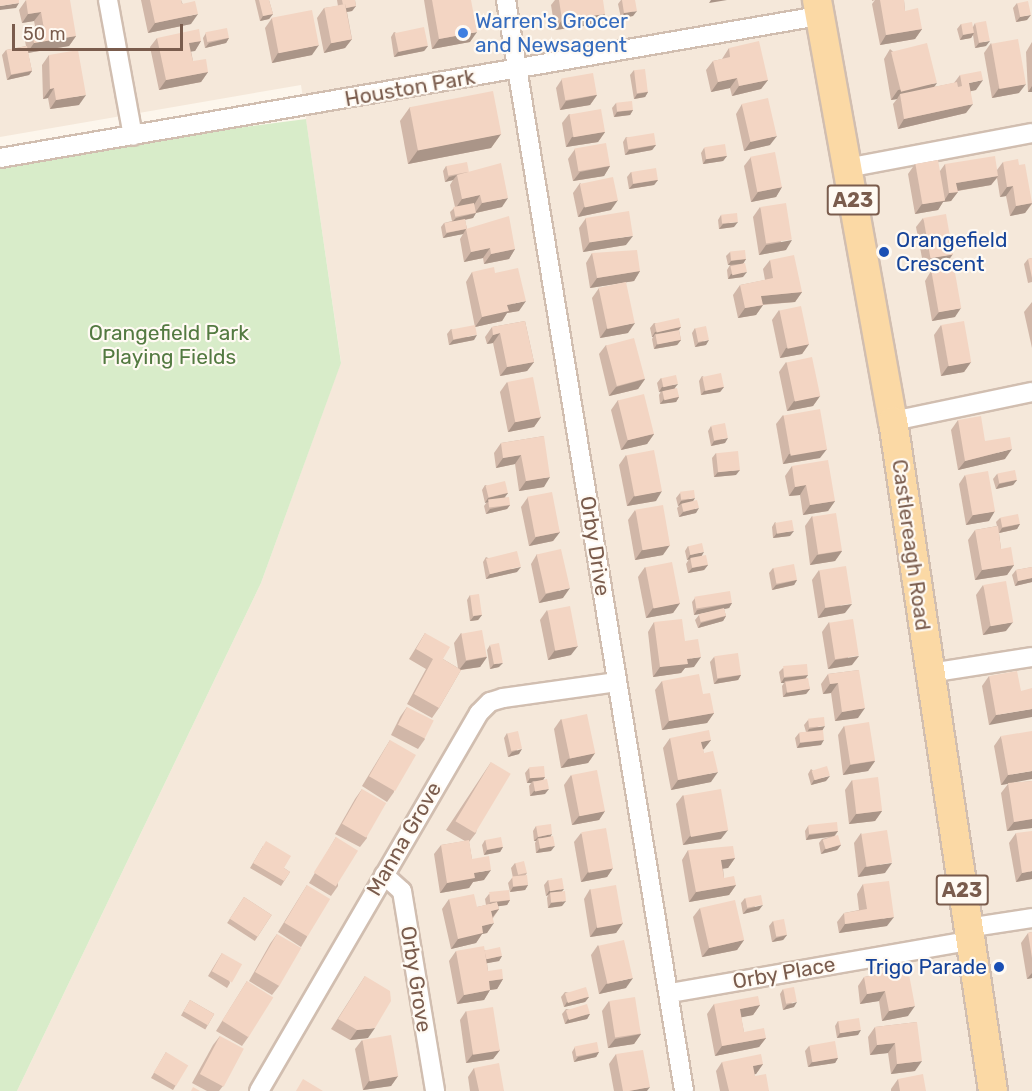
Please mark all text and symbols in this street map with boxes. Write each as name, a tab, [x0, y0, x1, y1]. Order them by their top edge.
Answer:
place label: Warren's Grocer and Newsagent	[475, 8, 628, 58]
scale bar	[15, 12, 186, 50]
text: 50 m	[23, 23, 66, 45]
marker: Warren's Grocer and Newsagent	[456, 26, 470, 40]
street label: Houston Park	[343, 64, 477, 112]
road number: A23	[826, 183, 880, 217]
place label: Orangefield Crescent	[896, 227, 1007, 277]
marker: Orangefield Crescent	[877, 245, 891, 259]
park label: Orangefield Park Playing Fields	[89, 320, 249, 370]
street label: Castlereagh Road	[887, 458, 935, 632]
street label: Orby Drive	[575, 494, 615, 598]
street label: Manna Grove	[361, 778, 447, 900]
road number: A23	[935, 873, 989, 907]
street label: Orby Grove	[395, 924, 437, 1034]
street label: Orby Place	[730, 952, 838, 994]
place label: Trigo Parade	[865, 954, 987, 980]
marker: Trigo Parade	[992, 960, 1006, 974]

